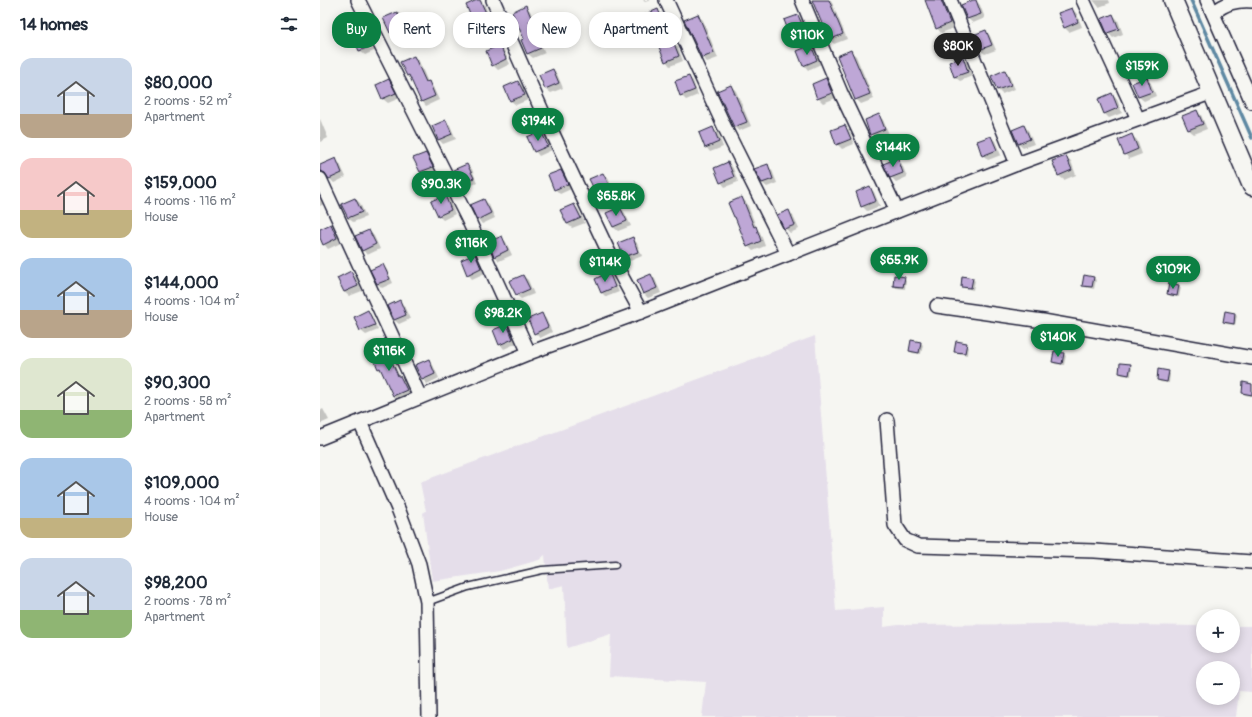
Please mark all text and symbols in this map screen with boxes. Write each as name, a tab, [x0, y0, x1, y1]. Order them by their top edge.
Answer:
chip: Buy	[332, 12, 381, 48]
chip: Rent	[389, 12, 445, 48]
chip: Filters	[453, 12, 519, 48]
chip: New	[527, 12, 581, 48]
chip: Apartment	[589, 12, 682, 48]
icon: filters	[278, 13, 300, 35]
text: 14 homes	[20, 14, 88, 35]
pin: $110K	[779, 22, 835, 56]
text: $110K	[790, 27, 824, 43]
pin: $80K	[934, 33, 982, 67]
text: $80K	[943, 38, 973, 54]
pin: $159K	[1114, 53, 1170, 87]
text: $159K	[1125, 58, 1159, 74]
text: $80,000	[144, 72, 213, 93]
icon: home	[52, 74, 100, 122]
text: 2 rooms · 52 m²	[144, 93, 232, 109]
pin: $194K	[510, 108, 566, 142]
text: Apartment	[144, 109, 205, 125]
text: $194K	[521, 113, 555, 129]
pin: $144K	[865, 134, 921, 168]
text: $144K	[875, 139, 911, 155]
pin: $90.3K	[408, 171, 474, 205]
text: $159,000	[144, 172, 217, 193]
icon: home	[52, 174, 100, 222]
text: $90.3K	[421, 176, 461, 192]
pin: $65.8K	[583, 183, 649, 217]
text: $65.8K	[597, 188, 635, 204]
text: 4 rooms · 116 m²	[144, 193, 236, 209]
text: House	[144, 209, 178, 225]
pin: $116K	[443, 230, 499, 264]
text: $116K	[455, 235, 487, 251]
pin: $65.9K	[866, 247, 932, 281]
pin: $114K	[577, 249, 633, 283]
text: $65.9K	[879, 252, 919, 268]
text: $114K	[589, 254, 621, 270]
pin: $109K	[1145, 256, 1201, 290]
text: $109K	[1155, 261, 1191, 277]
text: $144,000	[144, 272, 219, 293]
icon: home	[52, 274, 100, 322]
text: 4 rooms · 104 m²	[144, 293, 240, 309]
pin: $98.2K	[470, 300, 536, 334]
text: $98.2K	[484, 305, 522, 321]
text: House	[144, 309, 178, 325]
pin: $140K	[1030, 324, 1086, 358]
text: $140K	[1040, 329, 1076, 345]
pin: $116K	[361, 338, 417, 372]
text: $116K	[373, 343, 405, 359]
text: $90,300	[144, 372, 211, 393]
icon: home	[52, 374, 100, 422]
text: 2 rooms · 58 m²	[144, 393, 231, 409]
text: Apartment	[144, 409, 205, 425]
text: $109,000	[144, 472, 219, 493]
icon: home	[52, 474, 100, 522]
text: 4 rooms · 104 m²	[144, 493, 240, 509]
text: House	[144, 509, 178, 525]
text: $98,200	[144, 572, 208, 593]
icon: home	[52, 574, 100, 622]
text: 2 rooms · 78 m²	[144, 593, 231, 609]
text: Apartment	[144, 609, 205, 625]
map controls	[1196, 609, 1240, 705]
button: +	[1196, 609, 1240, 653]
button: −	[1196, 661, 1240, 705]

